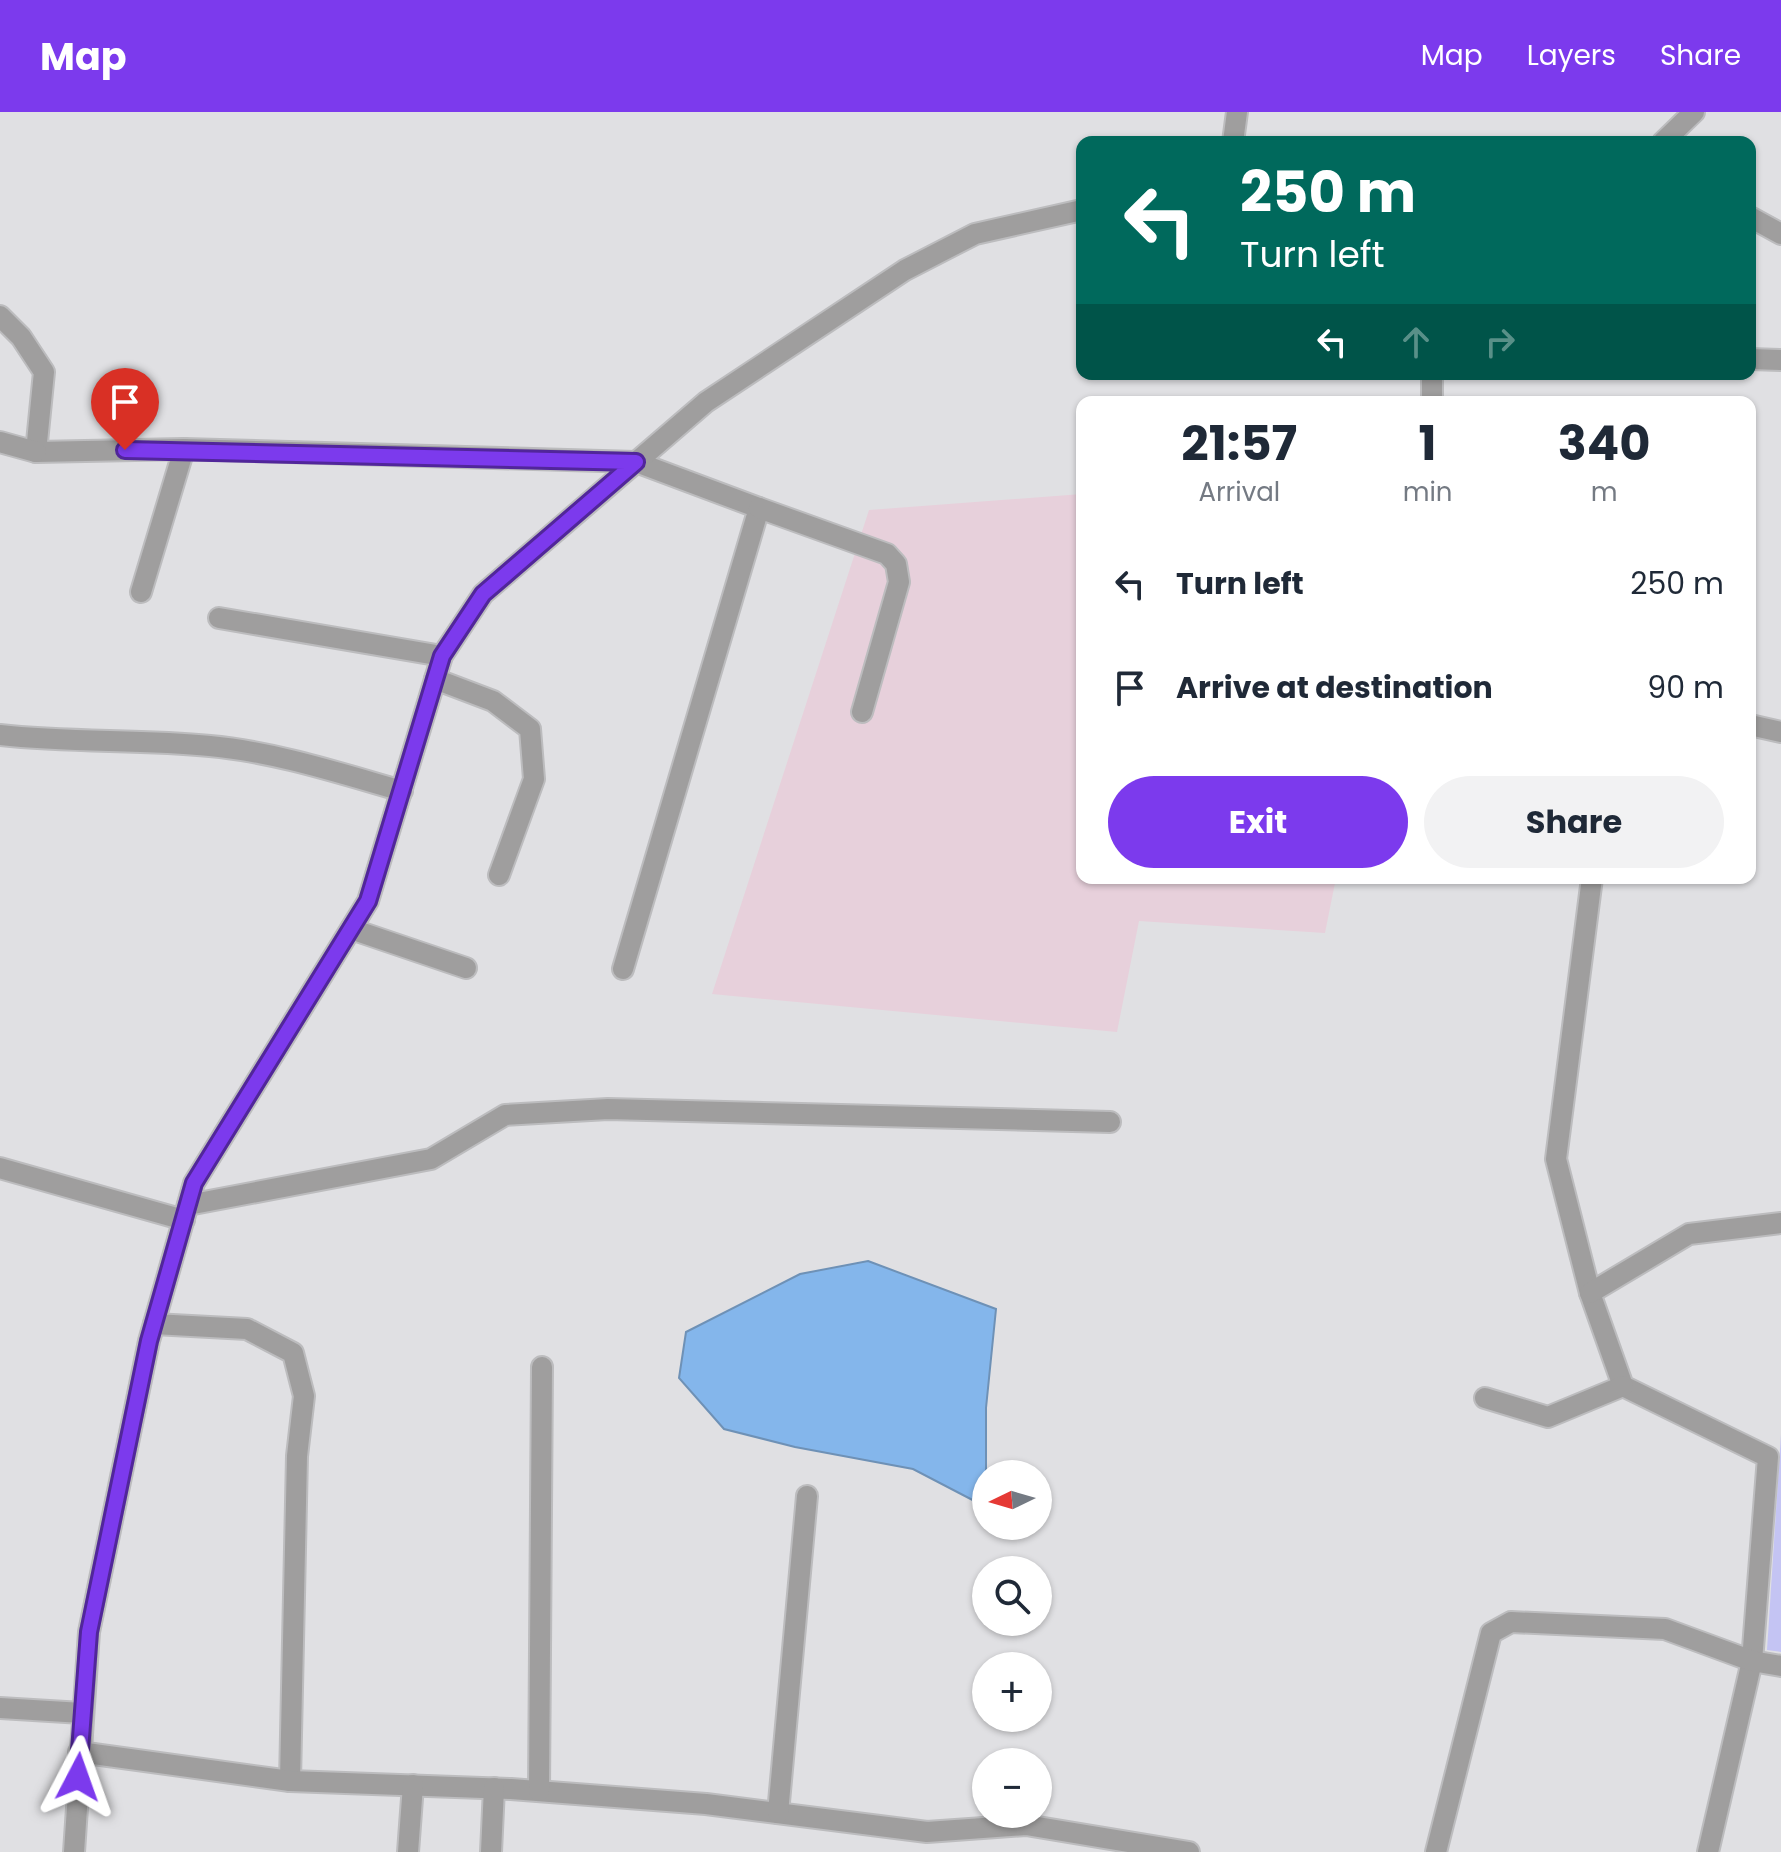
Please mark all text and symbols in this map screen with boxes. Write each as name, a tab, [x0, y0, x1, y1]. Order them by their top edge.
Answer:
text: Map	[40, 30, 127, 83]
text: Map	[1421, 36, 1483, 75]
text: Layers	[1527, 36, 1616, 75]
text: Share	[1660, 36, 1741, 75]
text: 250 m	[1240, 153, 1416, 232]
icon: left	[1108, 168, 1212, 272]
text: Turn left	[1240, 229, 1385, 280]
icon: left	[1310, 320, 1354, 364]
icon: ahead	[1394, 320, 1438, 364]
icon: right	[1478, 320, 1522, 364]
pin	[91, 368, 159, 450]
icon: arrive	[103, 380, 147, 424]
text: 21:57	[1181, 410, 1297, 477]
text: 1	[1419, 410, 1437, 477]
text: 340	[1558, 410, 1651, 477]
text: Arrival	[1198, 474, 1280, 510]
text: min	[1403, 474, 1452, 510]
text: m	[1591, 474, 1618, 510]
icon: left	[1108, 562, 1152, 606]
text: Turn left	[1176, 562, 1304, 605]
text: 250 m	[1630, 562, 1724, 605]
icon: arrive	[1108, 666, 1152, 710]
text: Arrive at destination	[1176, 666, 1493, 709]
text: 90 m	[1647, 666, 1724, 709]
button: Exit	[1108, 776, 1408, 868]
button: Share	[1424, 776, 1724, 868]
north arrow	[972, 1460, 1052, 1540]
map controls	[972, 1460, 1052, 1828]
button: search	[972, 1556, 1052, 1636]
button: +	[972, 1652, 1052, 1732]
position arrow	[36, 1735, 120, 1819]
button: −	[972, 1748, 1052, 1828]

